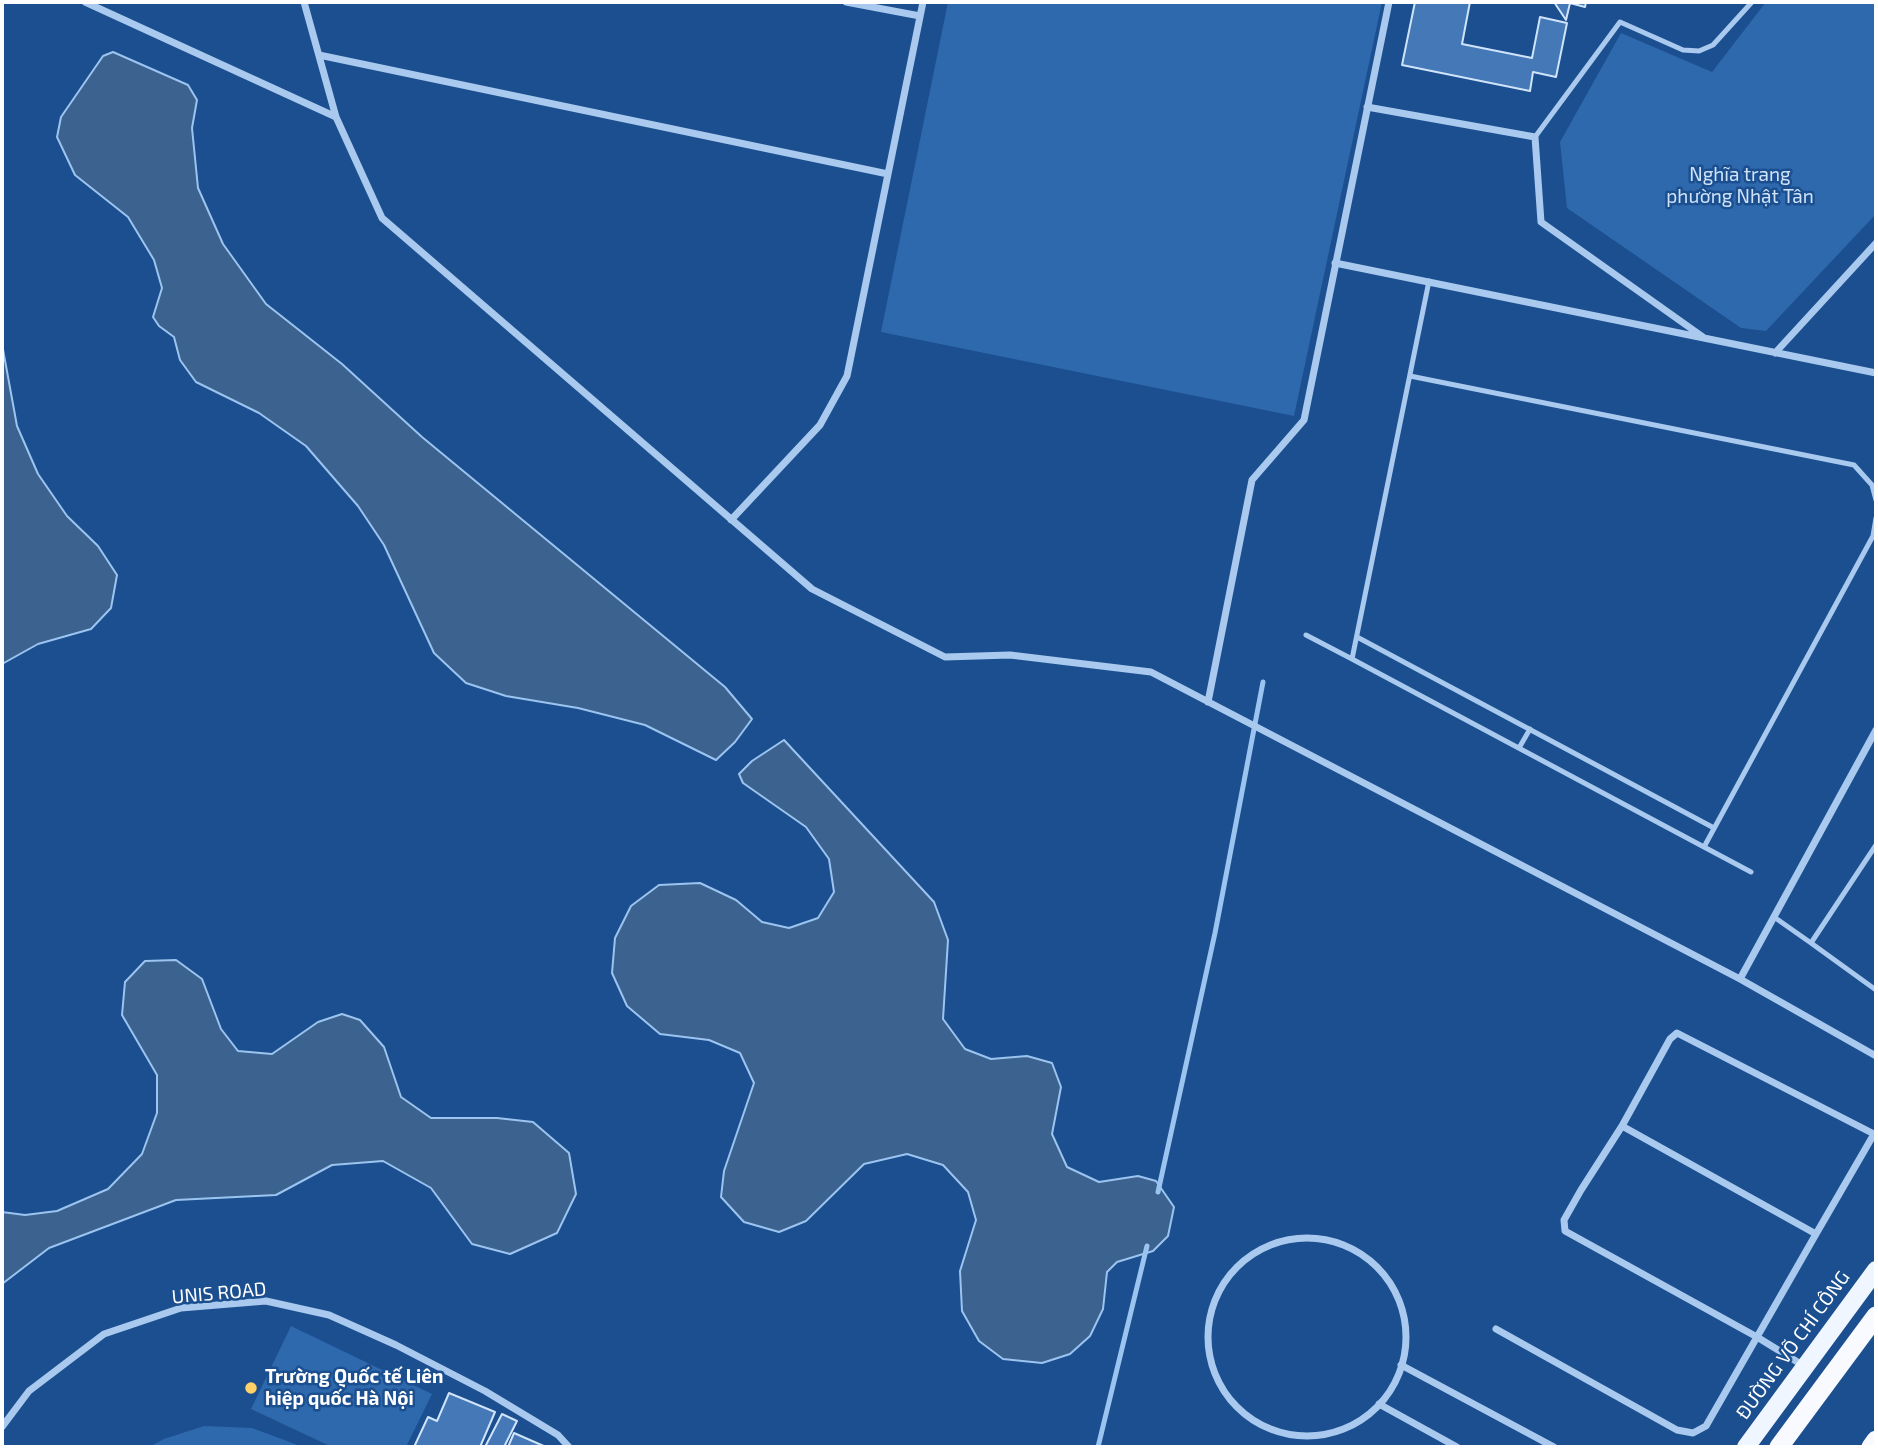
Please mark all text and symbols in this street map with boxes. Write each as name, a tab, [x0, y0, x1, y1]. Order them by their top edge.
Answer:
park label: Nghĩa trang phường Nhật Tân	[1666, 164, 1814, 208]
street label: ĐƯỜNG VÕ CHÍ CÔNG	[1731, 1266, 1855, 1424]
street label: UNIS ROAD	[171, 1278, 267, 1308]
place label: Trường Quốc tế Liên hiệp quốc Hà Nội	[265, 1366, 443, 1410]
marker: Trường Quốc tế Liên hiệp quốc Hà Nội	[243, 1380, 259, 1396]

